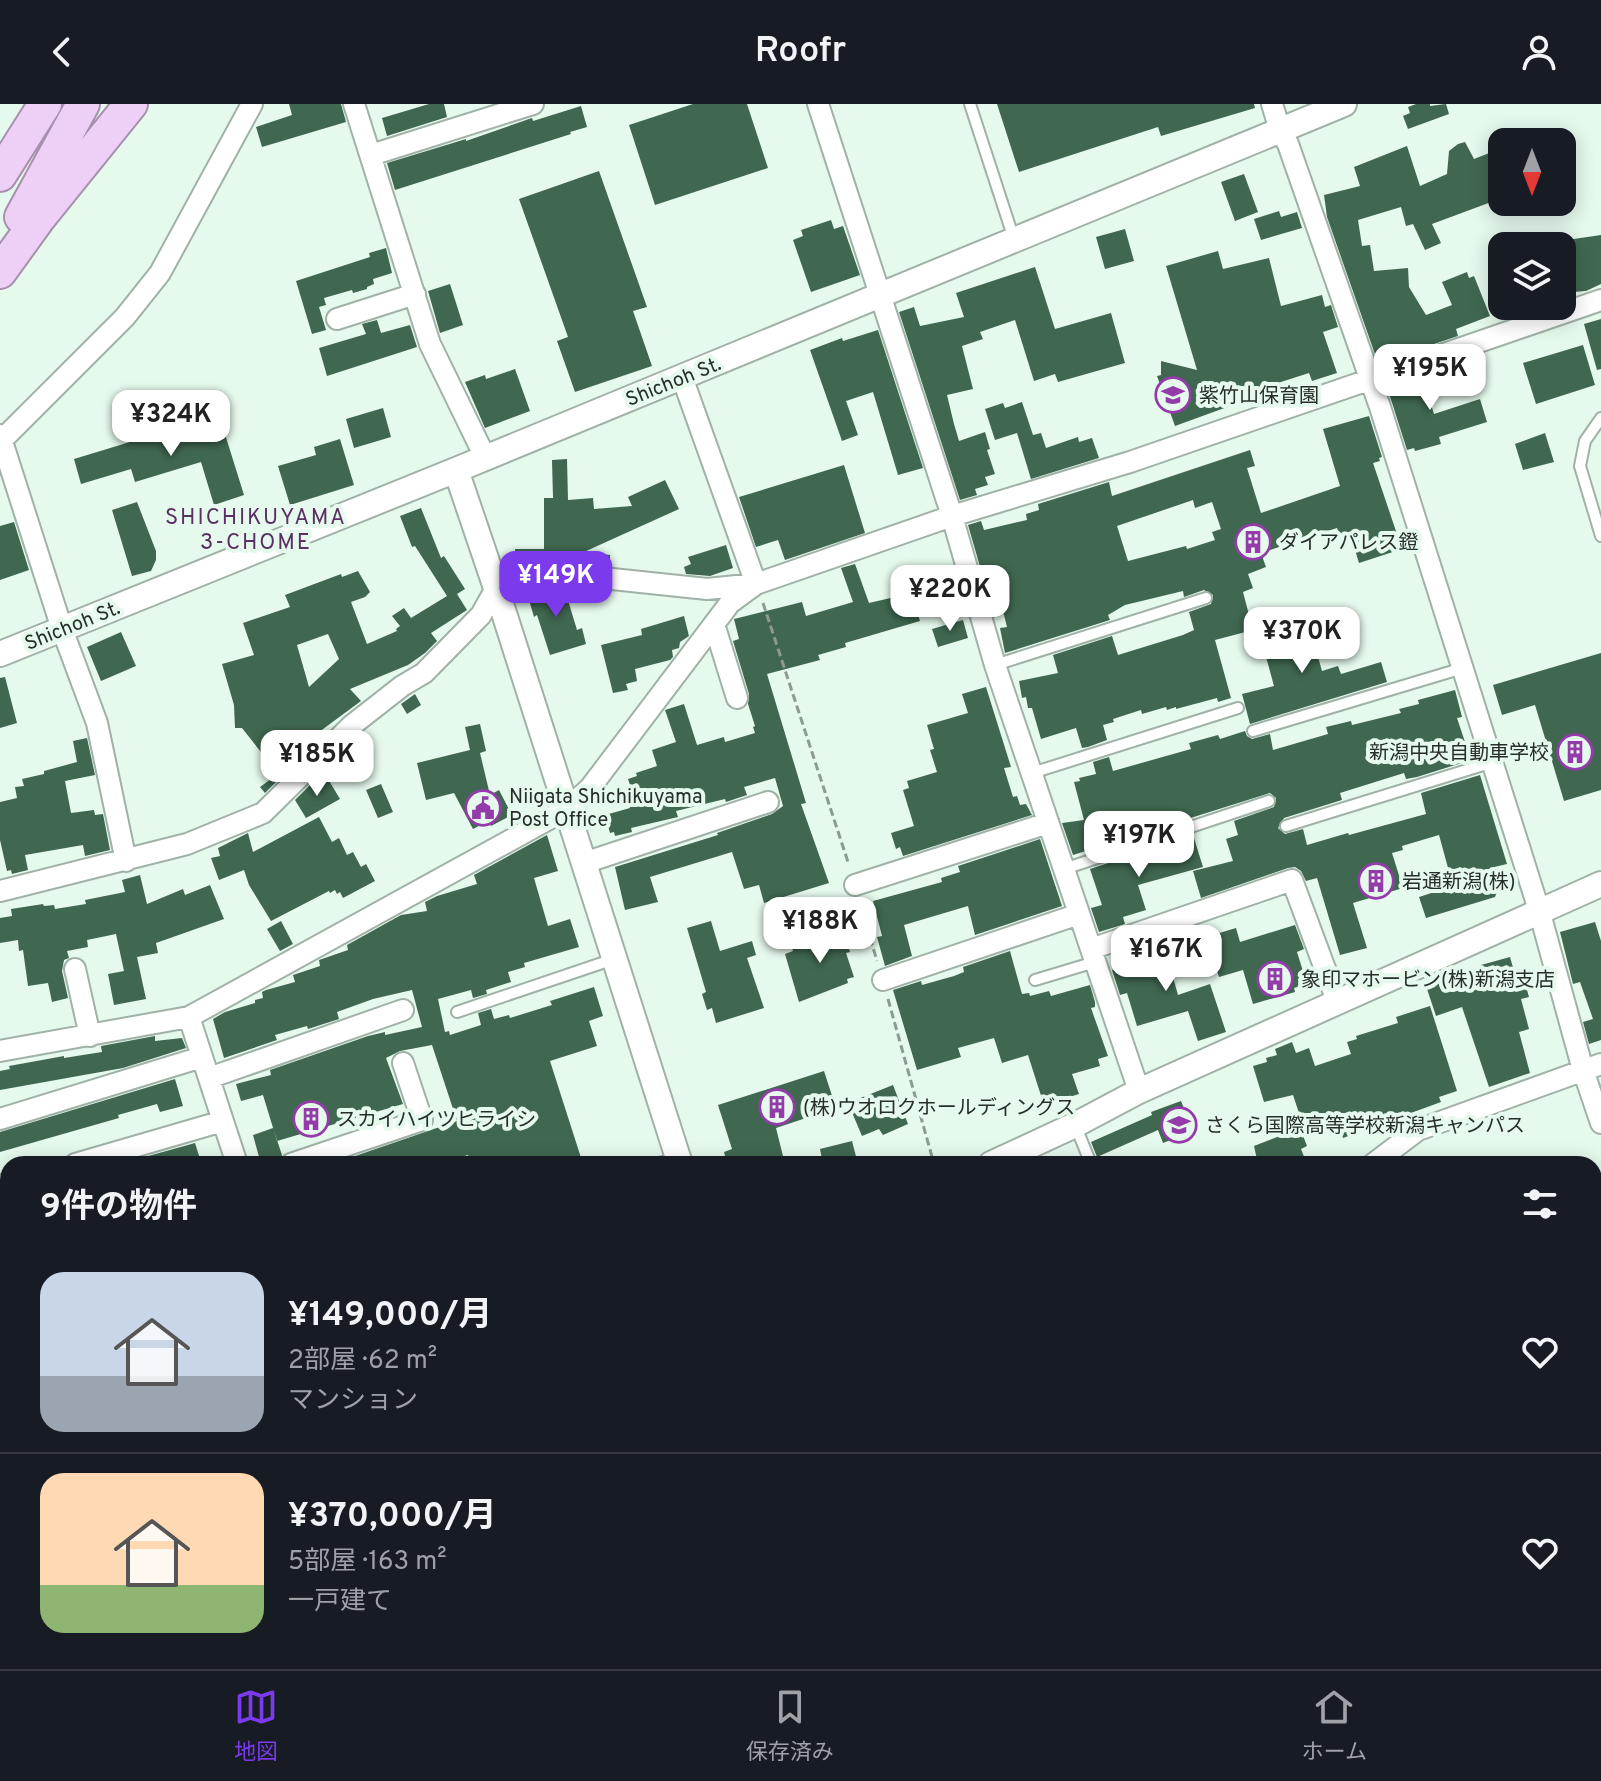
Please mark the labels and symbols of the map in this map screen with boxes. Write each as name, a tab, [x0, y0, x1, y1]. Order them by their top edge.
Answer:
north arrow	[1488, 128, 1576, 216]
pin: ¥195K	[1374, 344, 1486, 412]
street label: Shichoh St.	[622, 352, 725, 414]
school or university icon: 紫竹山保育園	[1154, 376, 1192, 414]
place label: 紫竹山保育園	[1199, 384, 1319, 410]
pin: ¥324K	[115, 390, 227, 458]
district label: SHICHIKUYAMA 3-CHOME	[165, 505, 347, 557]
building icon: ダイアパレス鐙	[1234, 523, 1272, 561]
place label: ダイアパレス鐙	[1279, 531, 1419, 557]
pin: ¥149K	[500, 551, 612, 619]
pin: ¥220K	[894, 565, 1006, 633]
street label: Shichoh St.	[21, 596, 124, 658]
pin: ¥370K	[1246, 607, 1358, 675]
pin: ¥185K	[261, 730, 373, 798]
building icon: 新潟中央自動車学校	[1556, 733, 1594, 771]
place label: 新潟中央自動車学校	[1369, 741, 1549, 767]
place label: Niigata Shichikuyama Post Office	[509, 785, 702, 834]
public building icon: Niigata Shichikuyama Post Office	[464, 789, 502, 827]
pin: ¥197K	[1083, 811, 1195, 879]
building icon: 岩通新潟(株)	[1357, 862, 1395, 900]
place label: 岩通新潟(株)	[1402, 870, 1516, 896]
pin: ¥188K	[764, 897, 876, 965]
pin: ¥167K	[1110, 925, 1222, 993]
building icon: 象印マホービン(株)新潟支店	[1256, 960, 1294, 998]
place label: 象印マホービン(株)新潟支店	[1301, 968, 1555, 994]
building icon: (株)ウオロクホールディングス	[758, 1088, 796, 1126]
place label: (株)ウオロクホールディングス	[803, 1096, 1075, 1122]
building icon: スカイハイツヒライシ	[292, 1100, 330, 1138]
school or university icon: さくら国際高等学校新潟キャンパス	[1160, 1106, 1198, 1144]
place label: スカイハイツヒライシ	[337, 1108, 536, 1134]
place label: さくら国際高等学校新潟キャンパス	[1205, 1114, 1525, 1140]

